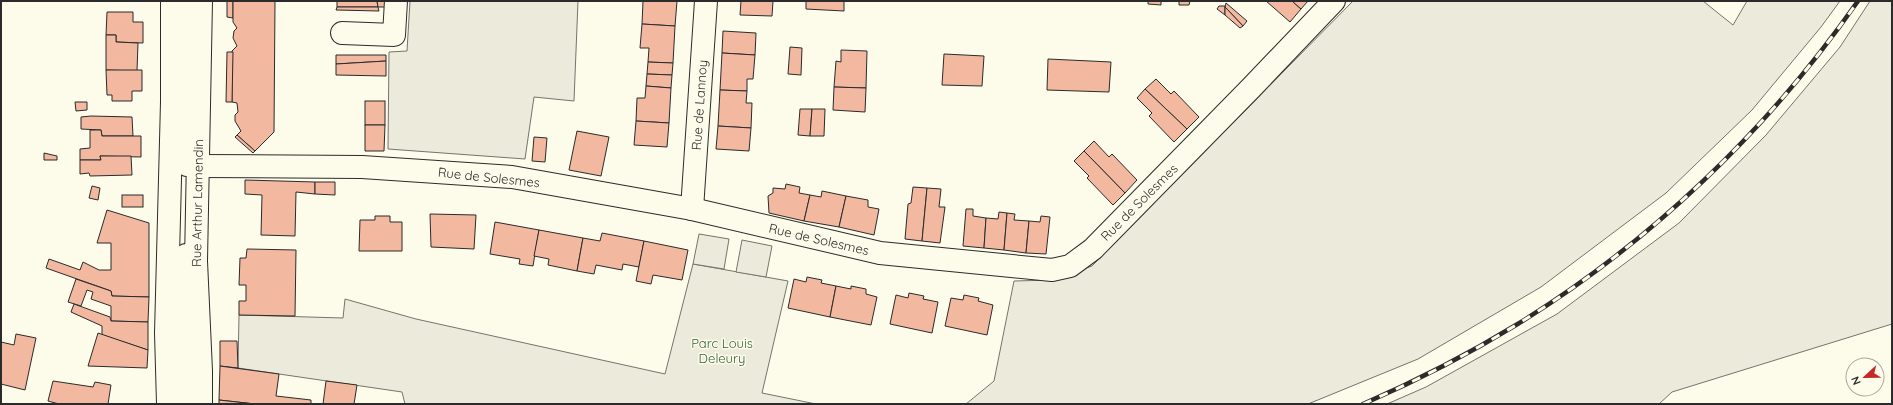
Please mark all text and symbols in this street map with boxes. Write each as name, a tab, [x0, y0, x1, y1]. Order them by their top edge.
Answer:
street label: Rue de Lannoy	[688, 59, 710, 151]
street label: Rue Arthur Lamendin	[188, 139, 206, 267]
street label: Rue de Solesmes	[1097, 160, 1181, 244]
street label: Rue de Solesmes	[437, 164, 541, 190]
street label: Rue de Solesmes	[767, 220, 871, 258]
park label: Parc Louis Deleury	[691, 335, 753, 366]
north arrow	[1845, 357, 1885, 397]
text: N	[1848, 374, 1864, 387]

